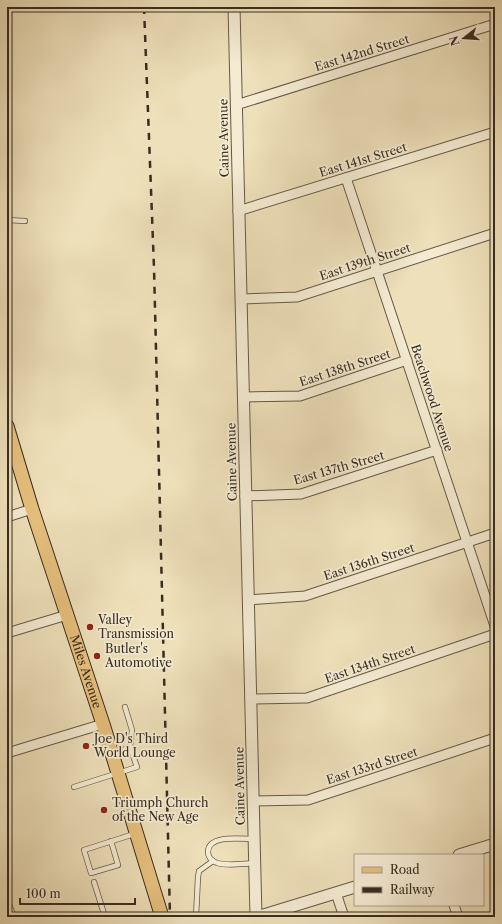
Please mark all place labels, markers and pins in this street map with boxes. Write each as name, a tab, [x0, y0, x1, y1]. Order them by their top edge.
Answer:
place label: Valley Transmission	[97, 612, 175, 641]
marker: Valley Transmission	[85, 622, 95, 632]
place label: Butler's Automotive	[104, 641, 172, 670]
marker: Butler's Automotive	[92, 651, 102, 661]
place label: Joe D's Third World Lounge	[92, 731, 176, 760]
marker: Joe D's Third World Lounge	[81, 741, 91, 751]
place label: Triumph Church of the New Age	[112, 795, 209, 824]
marker: Triumph Church of the New Age	[99, 805, 109, 815]

